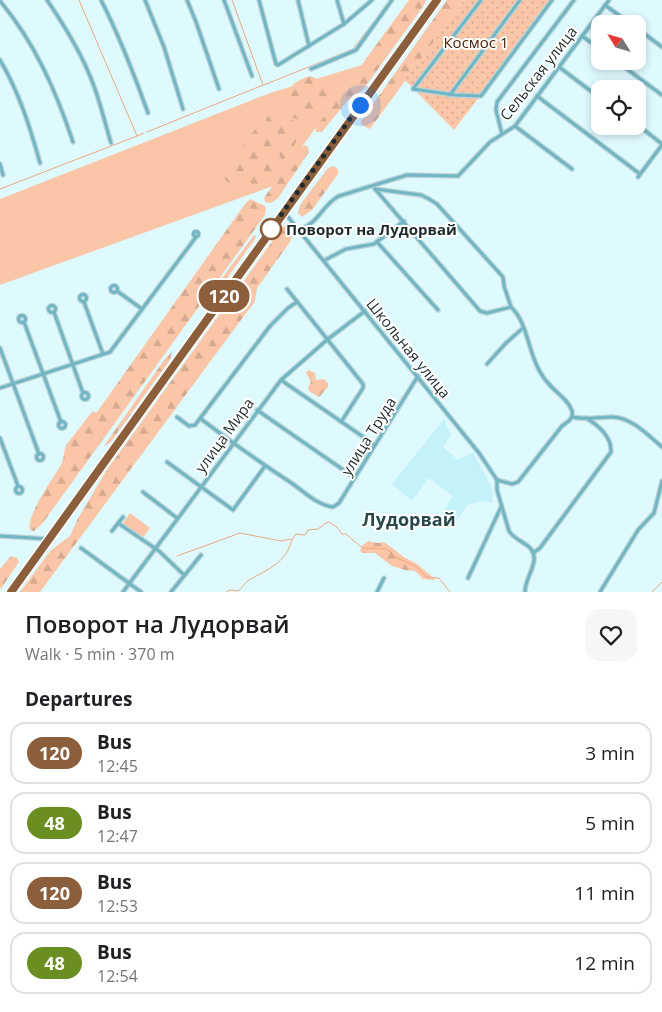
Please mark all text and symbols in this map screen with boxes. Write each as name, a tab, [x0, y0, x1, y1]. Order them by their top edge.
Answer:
north arrow	[591, 15, 646, 70]
map controls	[591, 15, 646, 135]
street label: Сельская улица	[495, 22, 581, 124]
park label: Космос 1	[443, 32, 509, 52]
button: locate	[591, 80, 646, 135]
your location	[348, 93, 373, 118]
marker: Поворот на Лудорвай	[260, 218, 282, 240]
place label: Поворот на Лудорвай	[286, 219, 457, 239]
line badge: 120	[195, 280, 253, 312]
text: 120	[209, 284, 239, 308]
street label: Школьная улица	[363, 294, 455, 402]
street label: улица Труда	[336, 393, 400, 479]
street label: улица Мира	[190, 394, 258, 476]
district label: Лудорвай	[362, 507, 456, 531]
text: Поворот на Лудорвай	[25, 607, 290, 640]
button: heart	[585, 609, 637, 661]
text: Walk · 5 min · 370 m	[25, 643, 175, 665]
text: Departures	[25, 686, 132, 712]
text: Bus	[97, 729, 132, 755]
text: 3 min	[585, 740, 635, 766]
text: 120	[39, 741, 70, 765]
text: 12:45	[97, 755, 138, 777]
text: Bus	[97, 799, 132, 825]
text: 5 min	[585, 810, 635, 836]
text: 48	[44, 811, 65, 835]
text: 12:47	[97, 825, 138, 847]
text: Bus	[97, 869, 132, 895]
text: 11 min	[574, 880, 635, 906]
text: 120	[39, 881, 70, 905]
text: 12:53	[97, 895, 138, 917]
text: Bus	[97, 939, 132, 965]
text: 12 min	[574, 950, 635, 976]
text: 48	[44, 951, 65, 975]
text: 12:54	[97, 965, 138, 987]

